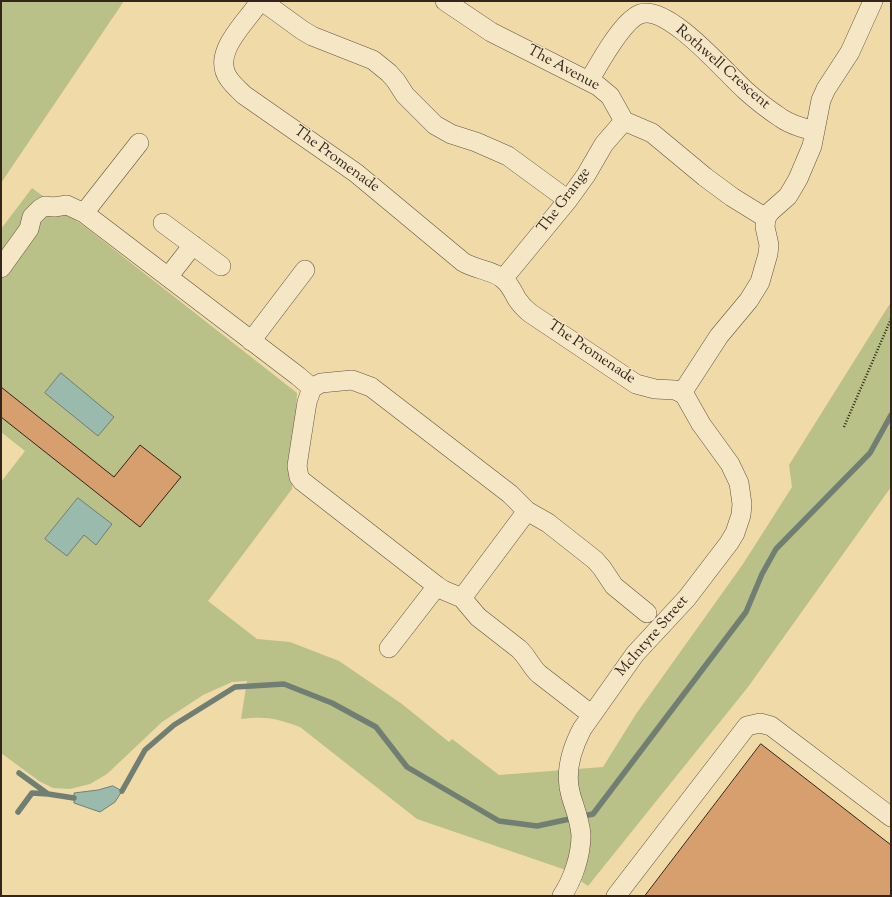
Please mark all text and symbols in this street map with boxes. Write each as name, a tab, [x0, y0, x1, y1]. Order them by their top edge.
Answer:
street label: Rothwell Crescent	[671, 22, 773, 114]
street label: The Avenue	[524, 42, 602, 96]
street label: The Promenade	[290, 123, 382, 197]
street label: The Grange	[535, 165, 595, 237]
street label: The Promenade	[544, 317, 638, 389]
street label: McIntyre Street	[613, 593, 693, 681]

